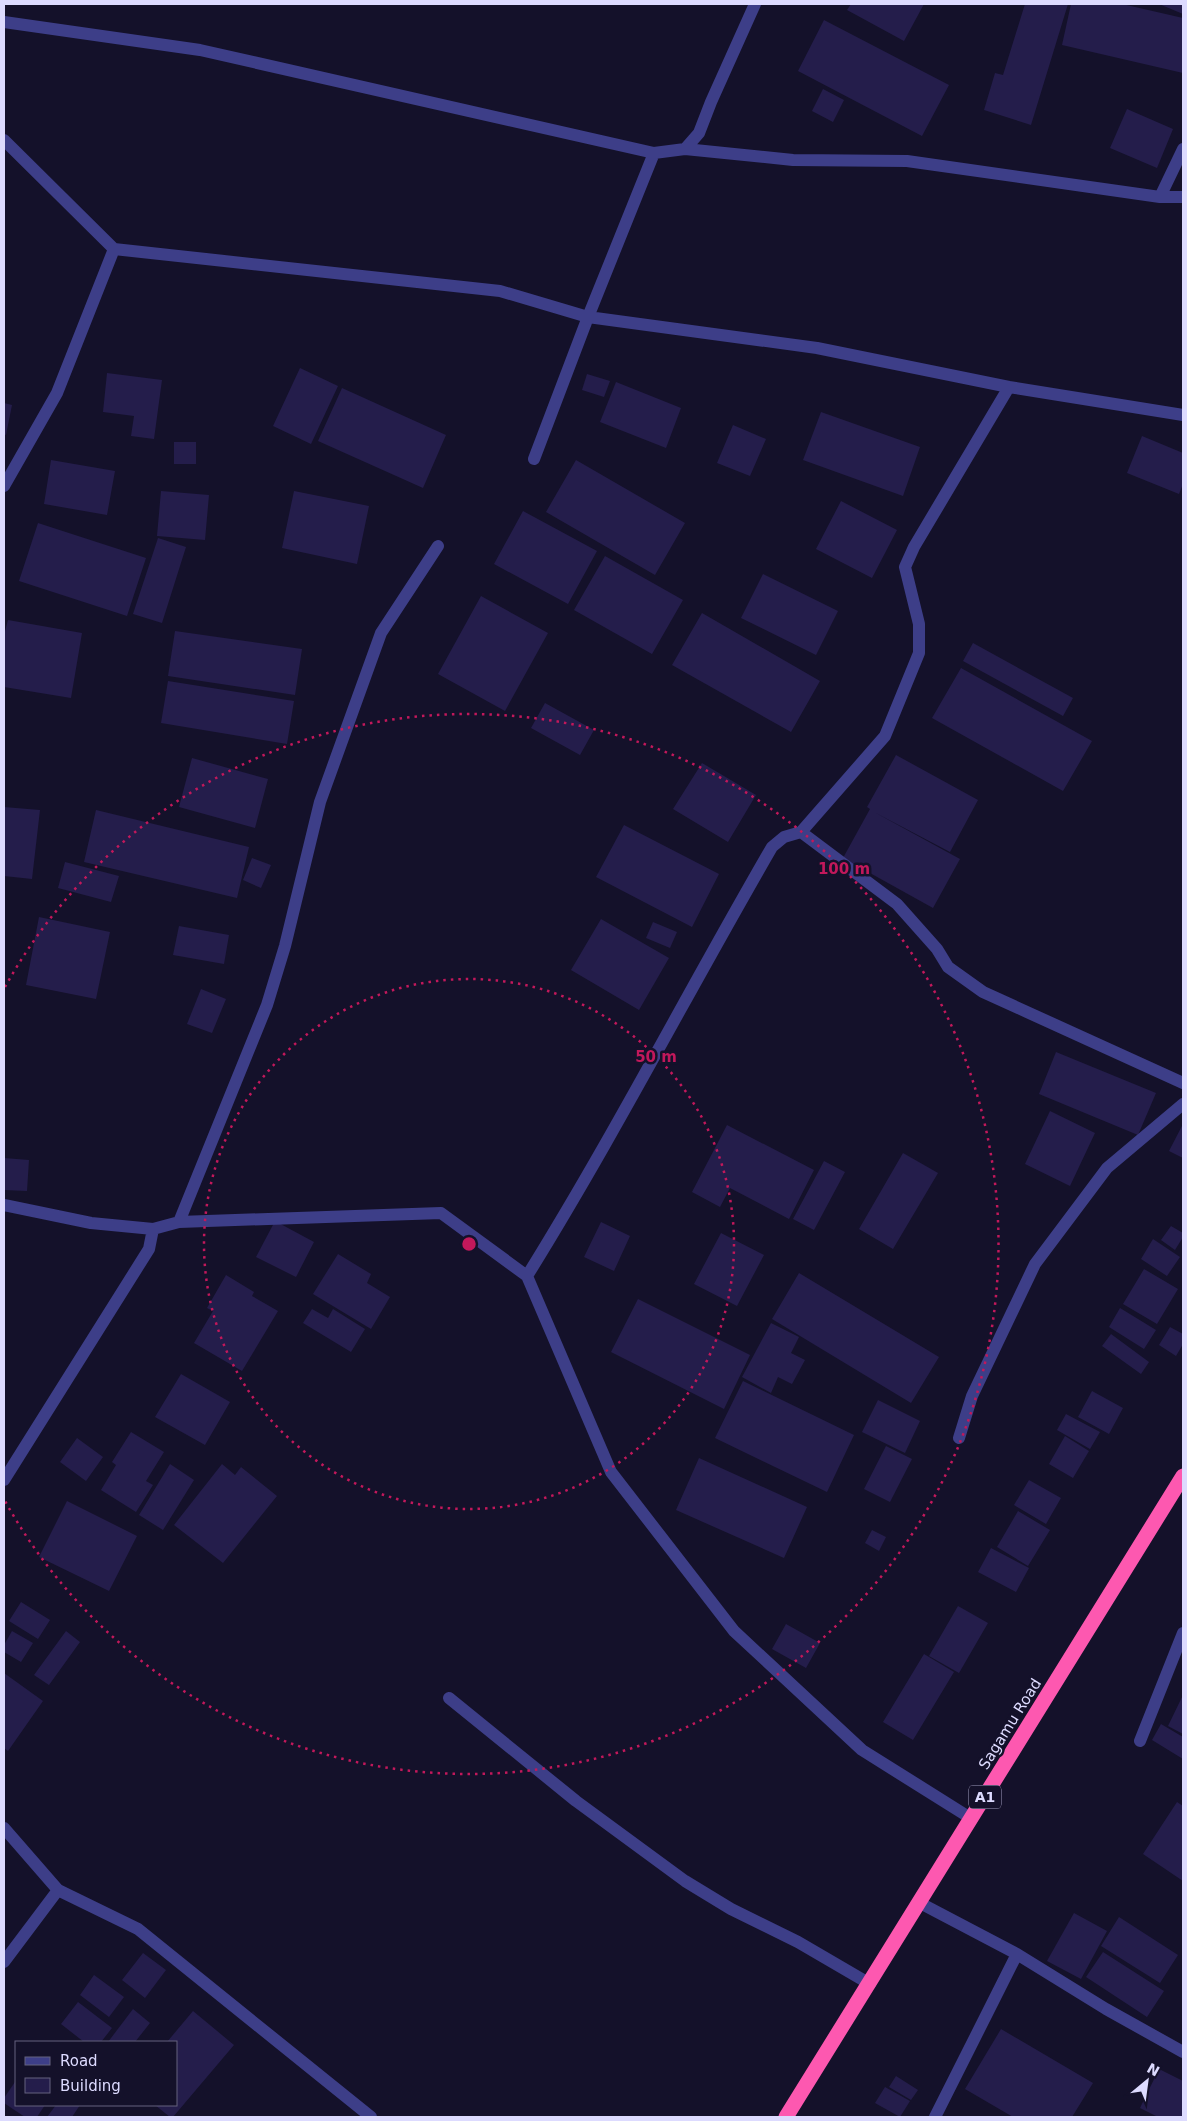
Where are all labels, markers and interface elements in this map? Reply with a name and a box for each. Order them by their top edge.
text: 100 m [818,860,870,878]
text: 50 m [635,1048,677,1066]
centre of rings [460,1235,478,1253]
street label: Sagamu Road [975,1675,1045,1773]
road number: A1 [969,1785,1001,1808]
legend [15,2041,178,2106]
text: Road [60,2052,98,2070]
north arrow [1122,2056,1172,2106]
text: N [1144,2060,1162,2079]
text: Building [60,2077,121,2095]

